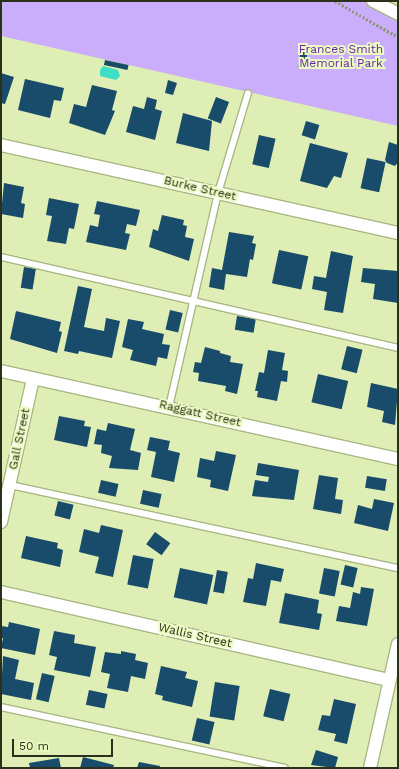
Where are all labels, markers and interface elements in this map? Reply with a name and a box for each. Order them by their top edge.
park label: Frances Smith Memorial Park [299,43,383,71]
street label: Burke Street [162,174,238,204]
street label: Raggatt Street [158,398,242,430]
street label: Gall Street [6,407,34,471]
street label: Wallis Street [157,621,233,651]
scale bar [14,731,115,757]
text: 50 m [19,739,49,753]

